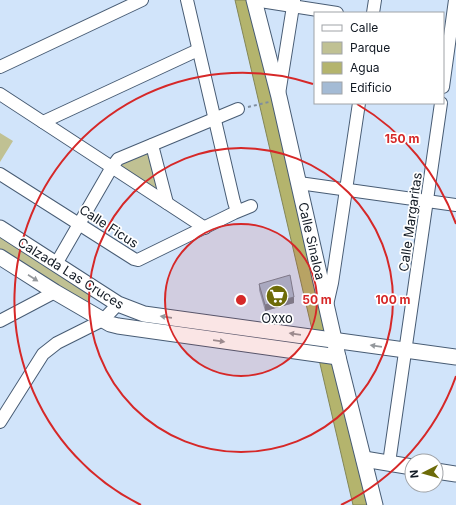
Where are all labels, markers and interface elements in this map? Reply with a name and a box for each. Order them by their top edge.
legend [314,12,444,104]
text: Calle [350,20,378,35]
text: Parque [350,40,390,55]
text: Agua [350,60,379,75]
text: Edificio [350,80,392,95]
text: 150 m [385,131,419,146]
street label: Calle Margaritas [395,171,425,273]
street label: Calle Ficus [76,201,142,251]
street label: Calle Sinaloa [295,201,329,281]
street label: Calzada Las Cruces [15,234,127,312]
one-way arrow [28,274,38,282]
supermarket icon: Oxxo [264,283,290,309]
text: 50 m [302,292,332,307]
text: 100 m [375,292,411,307]
centre of rings [234,293,248,307]
place label: Oxxo [261,310,293,326]
one-way arrow [160,314,172,320]
one-way arrow [289,331,301,338]
one-way arrow [213,338,225,344]
one-way arrow [370,343,382,349]
north arrow [404,453,444,493]
text: N [407,469,421,479]

